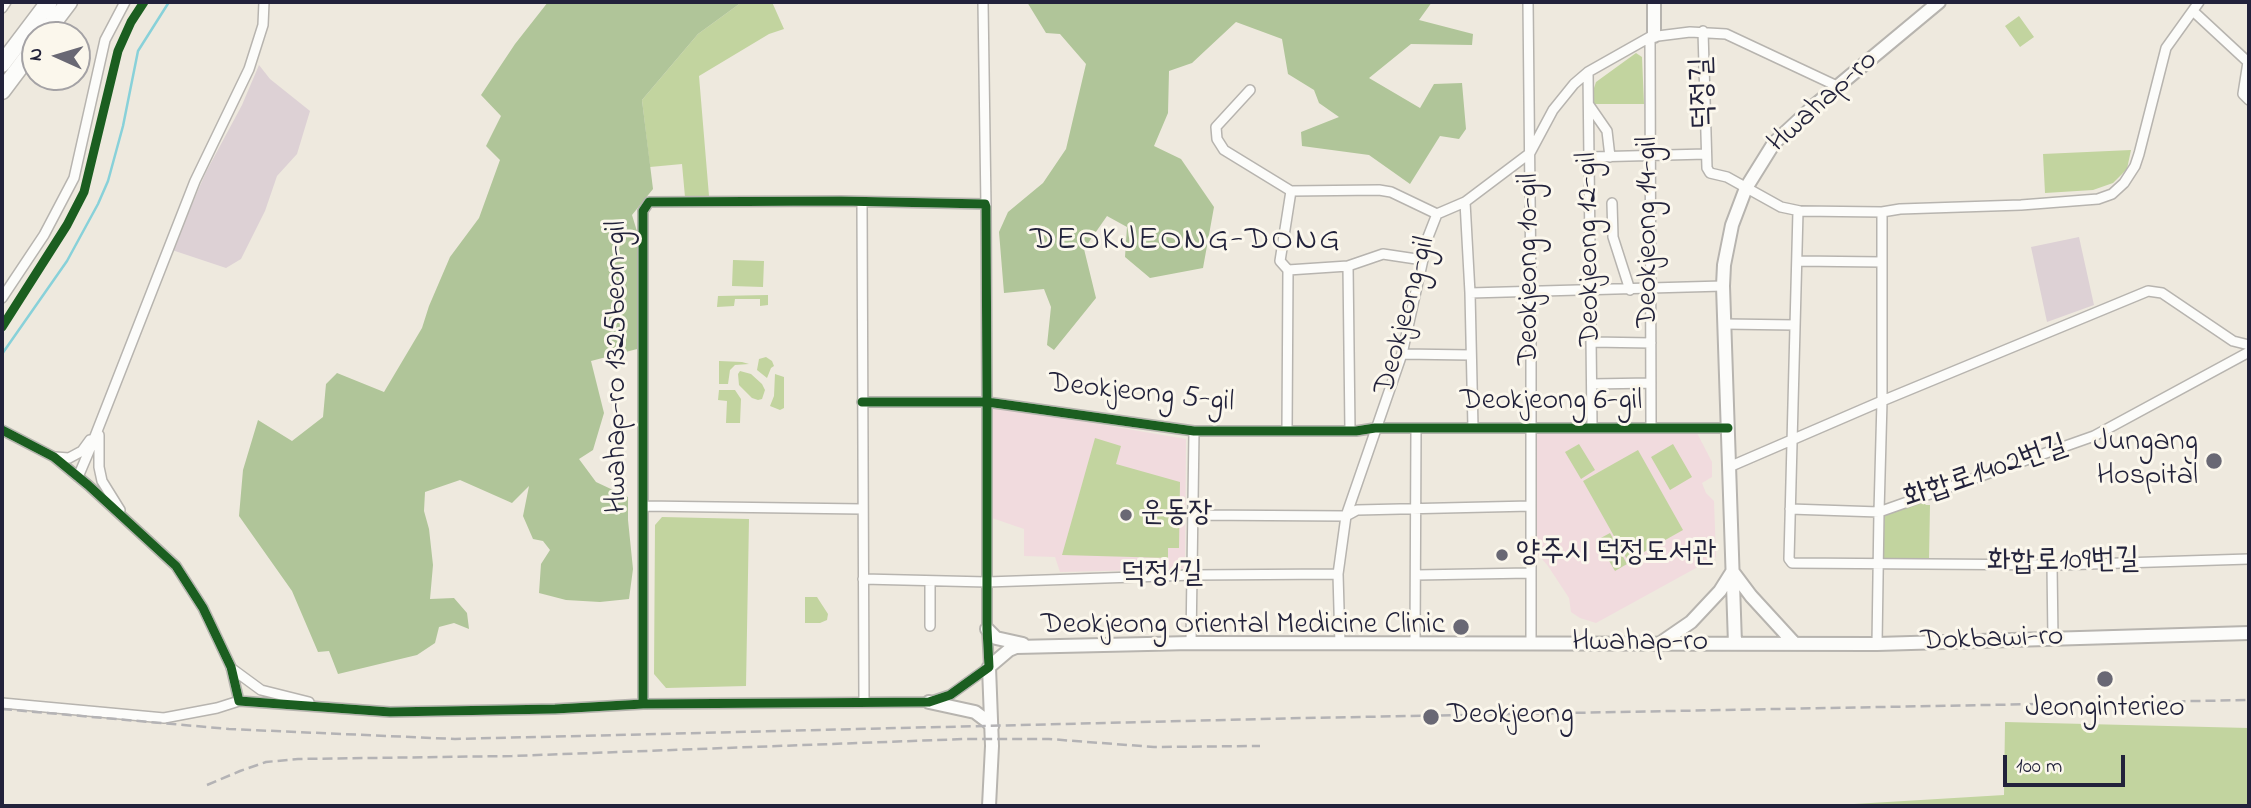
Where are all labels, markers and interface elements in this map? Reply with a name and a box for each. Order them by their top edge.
north arrow [21,21,91,91]
street label: Hwahap-ro [1761,44,1887,162]
text: N [23,47,50,62]
street label: 덕정길 [1686,56,1724,130]
street label: Deokjeong 14-gil [1632,136,1668,328]
street label: Deokjeong 12-gil [1571,152,1611,346]
street label: Deokjeong 10-gil [1513,173,1549,365]
street label: Hwahap-ro 1325beon-gil [601,221,637,513]
district label: DEOKJEONG-DONG [1032,223,1340,263]
street label: Deokjeong-gil [1369,233,1445,399]
street label: Deokjeong 5-gil [1046,367,1236,423]
street label: Deokjeong 6-gil [1460,385,1642,421]
place label: Jungang Hospital [2094,426,2198,496]
street label: 화합로1402번길 [1900,429,2072,519]
marker: Jungang Hospital [2204,451,2224,471]
place label: 운동장 [1140,497,1212,533]
marker: 운동장 [1118,507,1134,523]
place label: 양주시 덕정도서관 [1516,537,1717,573]
street label: 화합로109번길 [1987,544,2139,582]
marker: 양주시 덕정도서관 [1494,547,1510,563]
street label: 덕정1길 [1121,557,1203,595]
place label: Deokjeong Oriental Medicine Clinic [1041,609,1445,645]
marker: Deokjeong Oriental Medicine Clinic [1451,617,1471,637]
street label: Dokbawi-ro [1920,621,2064,661]
street label: Hwahap-ro [1572,626,1708,662]
marker: Jeonginterieo [2095,669,2115,689]
place label: Jeonginterieo [2025,692,2185,728]
place label: Deokjeong [1447,699,1574,735]
marker: Deokjeong [1421,707,1441,727]
scale bar [2006,742,2128,786]
text: 100 m [2016,752,2062,782]

